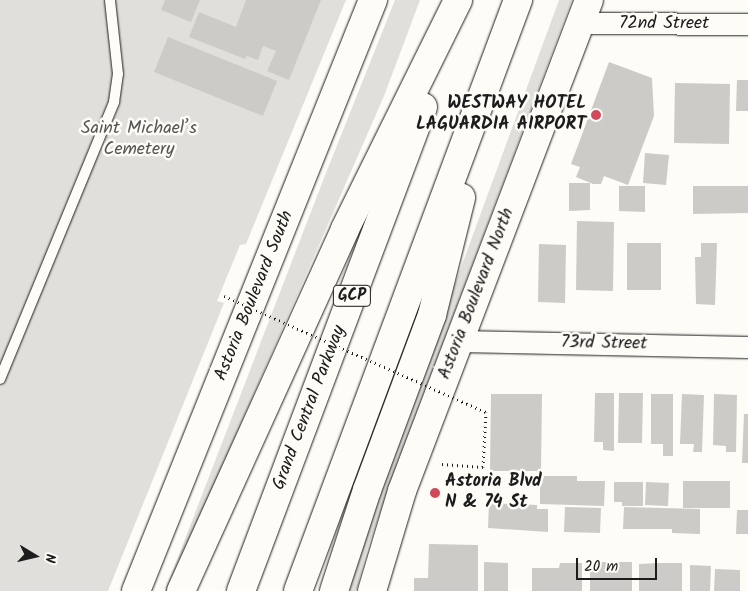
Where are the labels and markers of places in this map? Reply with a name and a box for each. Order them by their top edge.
place label: WESTWAY HOTEL LAGUARDIA AIRPORT [416,94,586,136]
marker: WESTWAY HOTEL LAGUARDIA AIRPORT [590,109,602,121]
place label: Astoria Blvd N & 74 St [445,472,542,514]
marker: Astoria Blvd N & 74 St [429,487,441,499]

